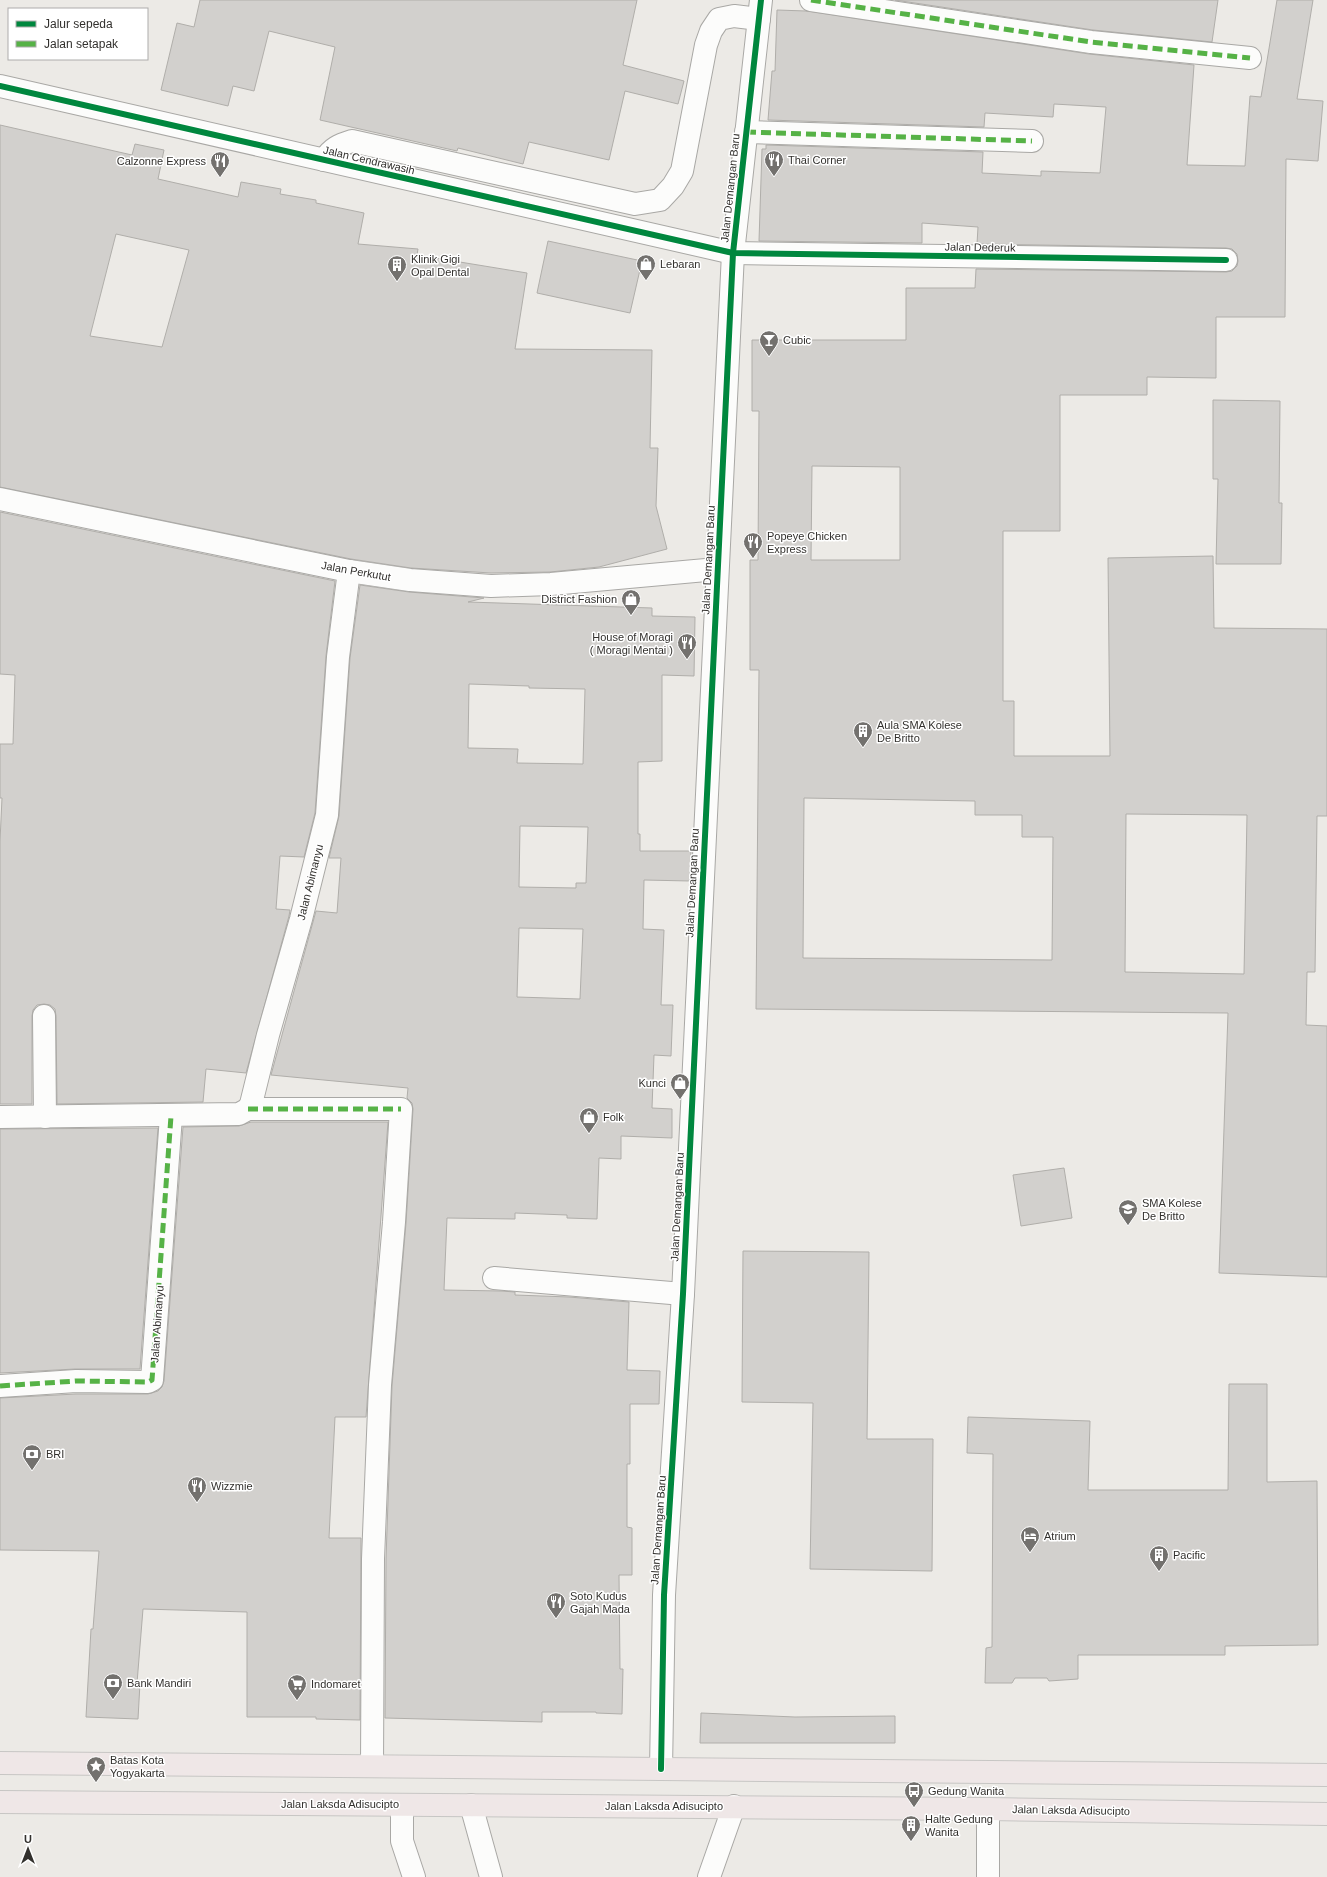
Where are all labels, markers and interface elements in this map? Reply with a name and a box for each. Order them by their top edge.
legend [8,8,148,60]
text: Jalur sepeda [44,17,113,31]
text: Jalan setapak [44,37,119,51]
street label: Jalan Demangan Baru [718,133,742,243]
street label: Jalan Cendrawasih [322,144,416,176]
restaurant icon: Thai Corner [763,149,785,177]
restaurant icon: Calzonne Express [209,150,231,178]
place label: Thai Corner [788,154,846,166]
place label: Calzonne Express [117,155,206,167]
street label: Jalan Dederuk [944,240,1016,254]
place label: Klinik Gigi Opal Dental [411,253,469,278]
shop icon: Lebaran [635,253,657,281]
building icon: Klinik Gigi Opal Dental [386,254,408,282]
place label: Lebaran [660,258,700,270]
bar icon: Cubic [758,329,780,357]
place label: Cubic [783,334,812,346]
street label: Jalan Demangan Baru [699,505,717,615]
place label: Popeye Chicken Express [767,530,847,555]
restaurant icon: Popeye Chicken Express [742,531,764,559]
street label: Jalan Perkutut [320,559,392,583]
shop icon: District Fashion [620,588,642,616]
place label: District Fashion [541,593,617,605]
place label: House of Moragi ( Moragi Mentai ) [590,631,673,656]
restaurant icon: House of Moragi ( Moragi Mentai ) [676,632,698,660]
place label: Aula SMA Kolese De Britto [877,719,962,744]
building icon: Aula SMA Kolese De Britto [852,720,874,748]
street label: Jalan Demangan Baru [683,828,701,938]
street label: Jalan Abimanyu [295,843,325,921]
shop icon: Kunci [669,1072,691,1100]
place label: Kunci [638,1077,666,1089]
shop icon: Folk [578,1106,600,1134]
place label: Folk [603,1111,624,1123]
street label: Jalan Demangan Baru [668,1152,686,1262]
place label: SMA Kolese De Britto [1142,1197,1202,1222]
school or university icon: SMA Kolese De Britto [1117,1198,1139,1226]
street label: Jalan Abimanyu [148,1285,166,1363]
bank icon: BRI [21,1443,43,1471]
place label: BRI [46,1448,64,1460]
restaurant icon: Wizzmie [186,1475,208,1503]
street label: Jalan Demangan Baru [648,1475,668,1585]
place label: Wizzmie [211,1480,253,1492]
hotel icon: Atrium [1019,1525,1041,1553]
place label: Atrium [1044,1530,1076,1542]
building icon: Pacific [1148,1544,1170,1572]
place label: Pacific [1173,1549,1206,1561]
place label: Soto Kudus Gajah Mada [570,1590,631,1615]
restaurant icon: Soto Kudus Gajah Mada [545,1591,567,1619]
bank icon: Bank Mandiri [102,1672,124,1700]
supermarket icon: Indomaret [286,1673,308,1701]
place label: Bank Mandiri [127,1677,191,1689]
place label: Indomaret [311,1678,361,1690]
place label: Batas Kota Yogyakarta [110,1754,166,1779]
place icon: Batas Kota Yogyakarta [85,1755,107,1783]
bus stop icon: Gedung Wanita [903,1780,925,1808]
place label: Gedung Wanita [928,1785,1005,1797]
street label: Jalan Laksda Adisucipto [281,1798,399,1810]
street label: Jalan Laksda Adisucipto [605,1800,723,1812]
street label: Jalan Laksda Adisucipto [1012,1803,1130,1817]
place label: Halte Gedung Wanita [925,1813,993,1838]
building icon: Halte Gedung Wanita [900,1814,922,1842]
north arrow [8,1829,48,1869]
text: U [24,1833,32,1845]

